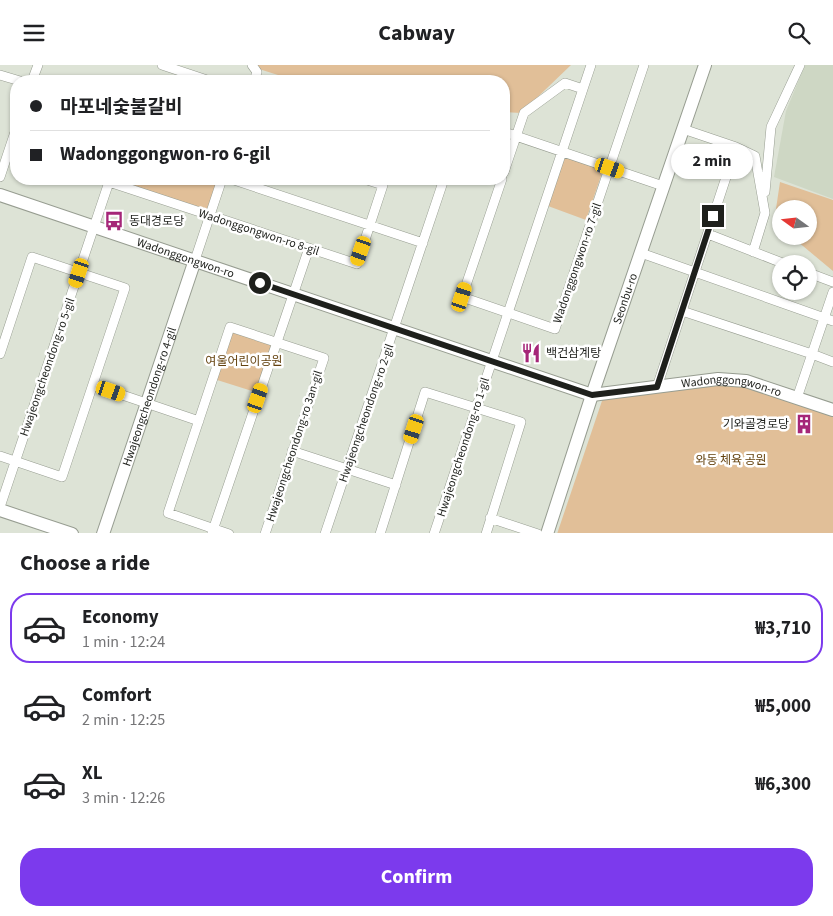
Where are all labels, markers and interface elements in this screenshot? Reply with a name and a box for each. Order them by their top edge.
text: Cabway [378,17,455,49]
icon: menu [20,19,48,47]
icon: search [785,19,813,47]
text: 마포네숯불갈비 [60,94,182,121]
text: Wadonggongwon-ro 6-gil [60,141,270,168]
callout: 2 min [672,143,754,179]
text: 2 min [693,150,731,172]
car [593,156,626,180]
north arrow [772,200,818,245]
map controls [772,200,817,300]
street label: Wadonggongwon-ro 7-gil [549,201,606,326]
street label: Wadonggongwon-ro 8-gil [196,205,321,260]
route end [702,205,724,227]
bus stop icon: 동대경로당 [103,210,125,232]
place label: 동대경로당 [129,213,184,230]
street label: Wadonggongwon-ro [134,234,237,283]
car [349,234,372,268]
button: locate [772,255,817,300]
car [67,256,90,290]
street label: Seonbu-ro [609,271,642,327]
route start [249,272,271,294]
car [450,280,473,314]
street label: Hwajeongcheondong-ro 5-gil [16,296,79,439]
street label: Hwajeongcheondong-ro 4-gil [118,325,181,468]
street label: Hwajeongcheondong-ro 2-gil [335,342,398,485]
restaurant icon: 백건삼계탕 [520,342,542,364]
place label: 백건삼계탕 [546,345,601,362]
park label: 여울어린이공원 [205,353,283,370]
street label: Hwajeongcheondong-ro 3an-gil [262,368,327,524]
street label: Wadonggongwon-ro [680,371,784,401]
street label: Hwajeongcheondong-ro 1-gil [433,375,494,519]
car [94,379,127,403]
car [246,381,269,415]
car [402,412,425,446]
building icon: 기와골경로당 [793,413,815,435]
place label: 기와골경로당 [723,416,789,433]
park label: 와동 체육 공원 [695,452,767,469]
text: Choose a ride [20,547,150,579]
text: Economy [82,604,159,631]
icon: car [22,606,67,651]
text: ₩3,710 [755,615,811,642]
text: 1 min · 12:24 [82,631,165,653]
text: Comfort [82,682,152,709]
icon: car [22,684,67,729]
text: ₩5,000 [755,693,811,720]
text: 2 min · 12:25 [82,709,165,731]
text: XL [82,760,103,787]
icon: car [22,762,67,807]
text: ₩6,300 [755,771,811,798]
text: 3 min · 12:26 [82,787,165,809]
button: Confirm [20,848,813,906]

